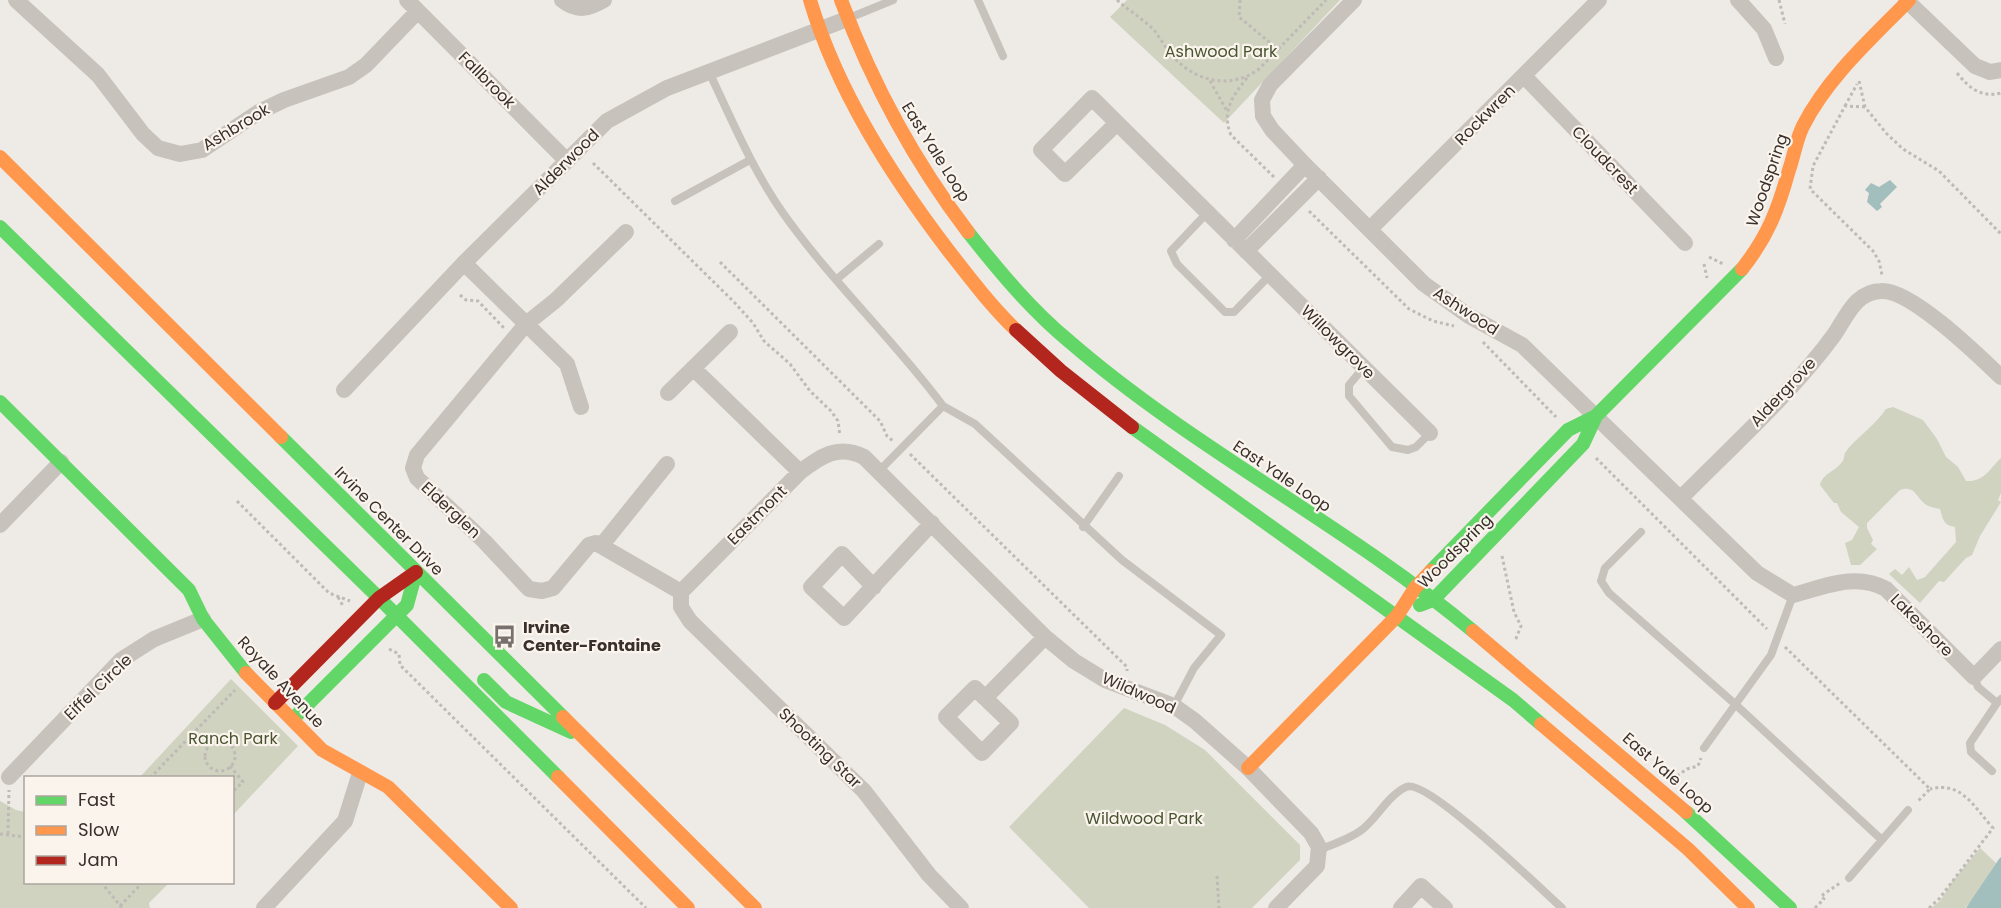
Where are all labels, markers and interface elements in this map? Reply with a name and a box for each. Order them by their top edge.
park label: Ashwood Park [1165,40,1278,63]
street label: Fallbrook [453,46,521,114]
street label: Rockwren [1450,80,1520,150]
street label: Ashbrook [198,97,275,156]
street label: East Yale Loop [896,98,976,207]
street label: Cloudcrest [1566,121,1644,200]
street label: Alderwood [528,124,604,200]
street label: Woodspring [1740,130,1794,230]
street label: Ashwood [1429,281,1503,341]
street label: Willowgrove [1296,300,1380,384]
street label: Aldergrove [1745,352,1821,432]
street label: East Yale Loop [1228,435,1336,518]
street label: Irvine Center Drive [329,461,449,581]
street label: Elderglen [416,476,486,544]
street label: Eastmont [722,480,792,550]
street label: Woodspring [1413,509,1497,593]
street label: Lakeshore [1885,588,1959,662]
place label: Irvine Center-Fontaine [523,616,661,657]
bus stop icon: Irvine Center-Fontaine [492,623,518,649]
street label: Royale Avenue [232,631,330,733]
street label: Eiffel Circle [59,649,137,725]
street label: Wildwood [1098,666,1180,720]
street label: Shooting Star [773,702,867,794]
park label: Ranch Park [188,727,278,750]
street label: East Yale Loop [1617,727,1719,819]
legend [24,776,234,884]
text: Fast [78,787,115,812]
park label: Wildwood Park [1085,807,1203,830]
text: Slow [78,817,120,842]
text: Jam [78,847,118,872]

